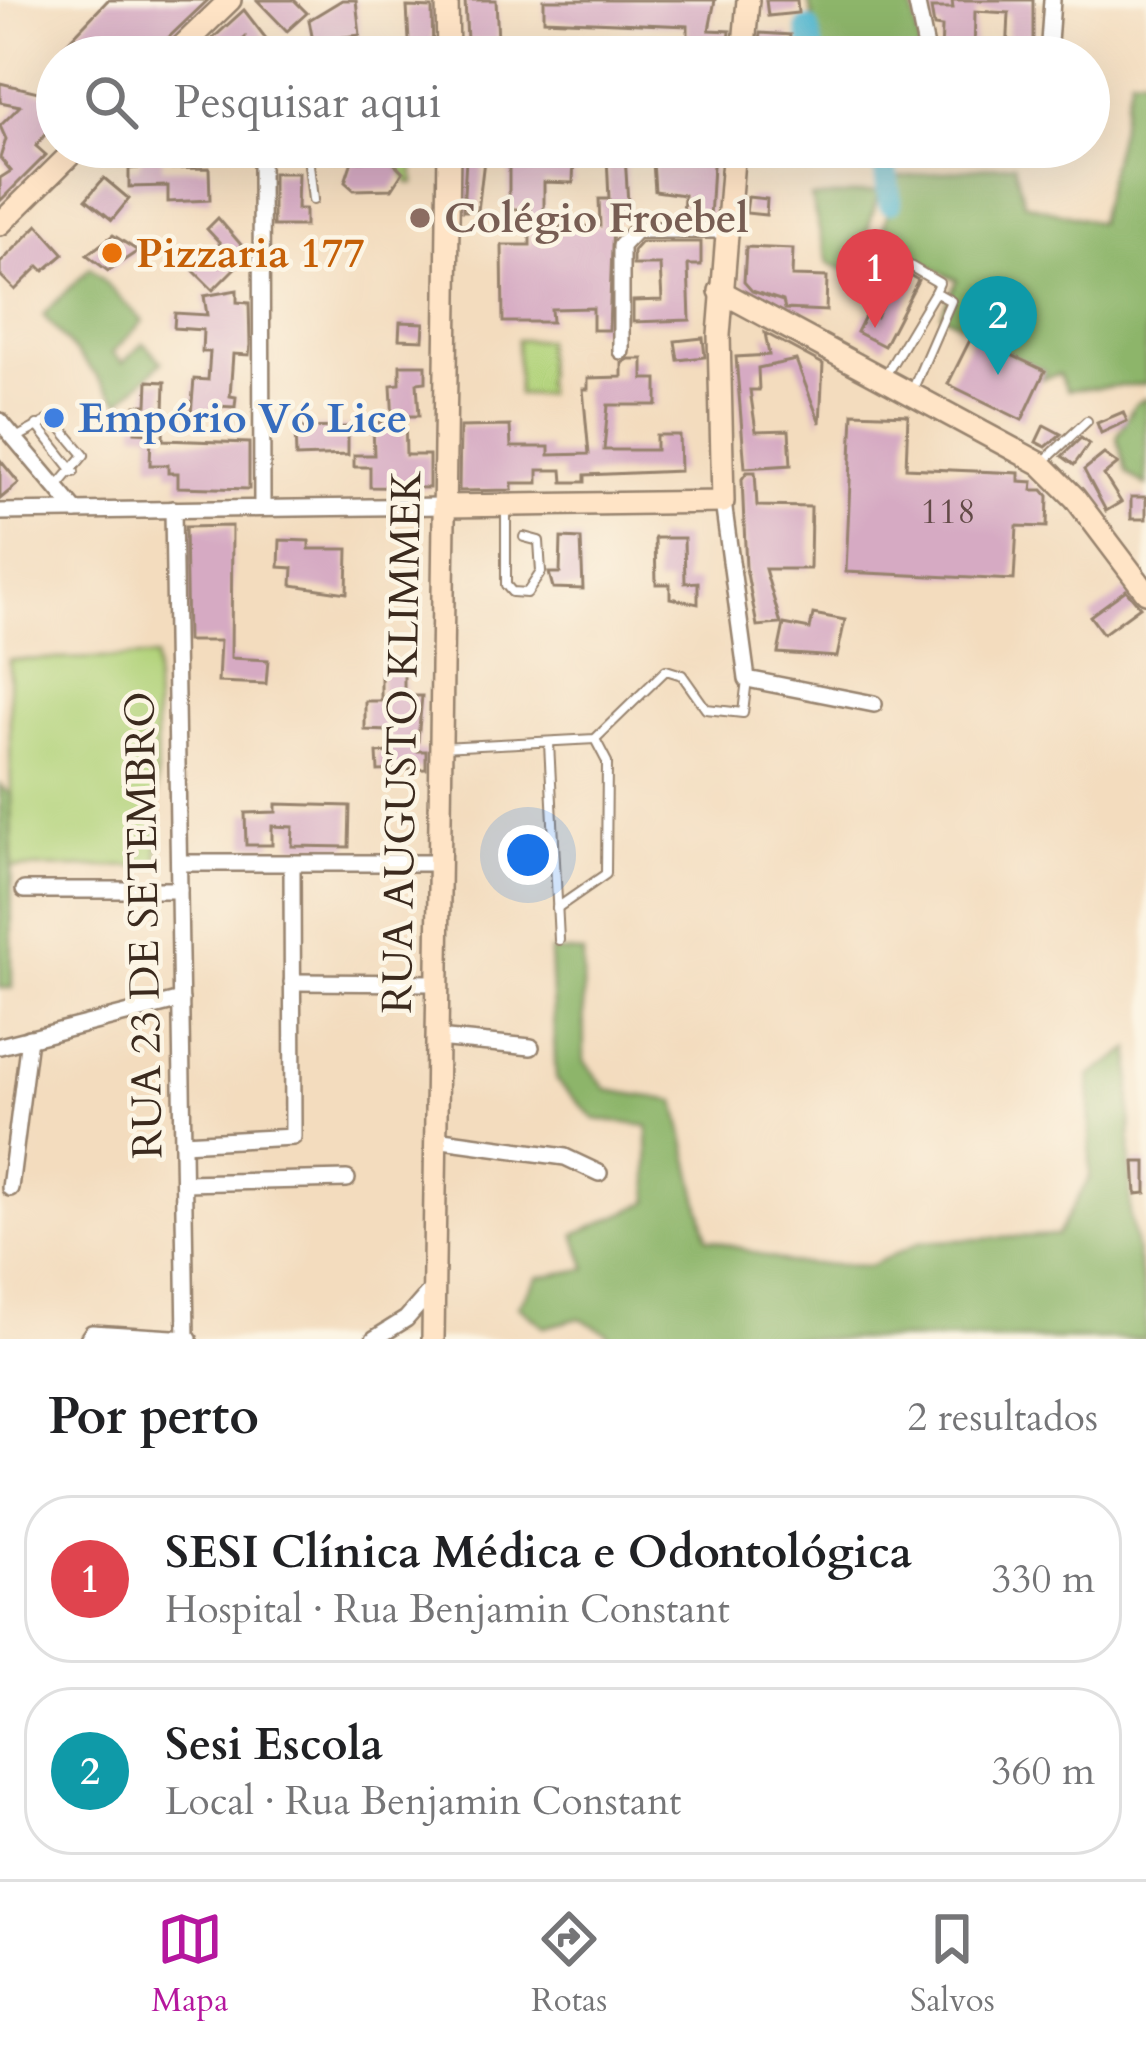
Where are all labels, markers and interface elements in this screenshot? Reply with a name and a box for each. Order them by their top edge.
search box [36,36,1110,168]
icon: search [78,69,144,135]
text: Pesquisar aqui [174,72,441,133]
place label: Colégio Froebel [444,190,749,247]
marker: Colégio Froebel [407,205,433,231]
place label: Pizzaria 177 [136,225,365,282]
pin: 1 [836,229,914,328]
marker: Pizzaria 177 [99,240,125,266]
pin: 2 [959,276,1037,375]
place label: Empório Vó Lice [78,390,408,447]
marker: Empório Vó Lice [41,405,67,431]
street label: RUA AUGUSTO KLIMMEK [369,469,435,1014]
house number: 118 [920,487,976,536]
street label: RUA 23 DE SETEMBRO [111,691,177,1159]
your location [498,825,558,885]
text: Por perto [48,1382,259,1452]
text: 2 resultados [907,1391,1098,1444]
text: SESI Clínica Médica e Odontológica [165,1522,912,1583]
text: 1 [80,1553,100,1606]
text: 330 m [992,1553,1095,1606]
text: Hospital · Rua Benjamin Constant [165,1583,730,1636]
text: Sesi Escola [165,1714,383,1775]
text: 2 [80,1745,100,1798]
text: 360 m [992,1745,1095,1798]
text: Local · Rua Benjamin Constant [165,1775,681,1828]
tab: Mapa [151,1906,228,2023]
tab: Rotas [531,1906,607,2023]
tab: Salvos [910,1906,995,2023]

